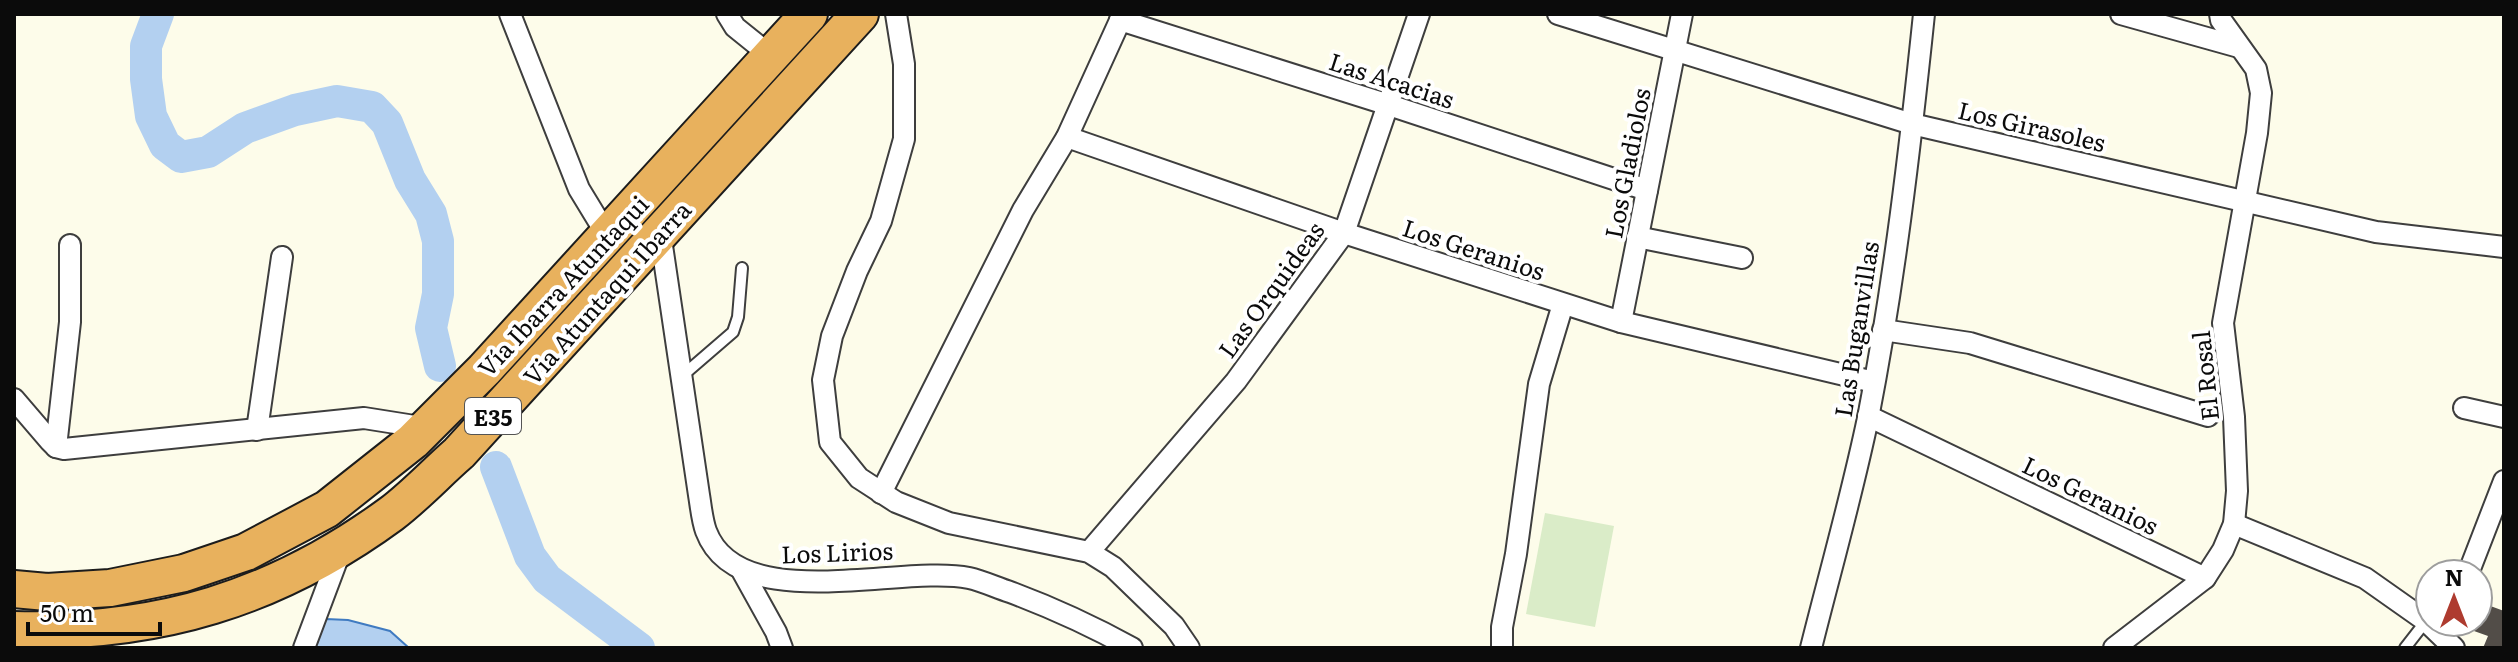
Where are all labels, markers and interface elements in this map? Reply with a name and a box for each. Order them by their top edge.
street label: Las Acacias [1325,42,1459,116]
street label: Los Gladiolos [1594,85,1658,241]
street label: Los Girasoles [1955,91,2109,159]
street label: Vía Ibarra Atuntaqui [469,187,655,383]
street label: Via Atuntaqui Ibarra [514,192,698,392]
street label: Los Geranios [1399,209,1550,287]
street label: Las Orquideas [1209,214,1332,364]
street label: Las Buganvillas [1824,239,1886,419]
street label: El Rosal [2182,329,2226,423]
road number: E35 [465,398,521,434]
street label: Los Geranios [2017,446,2165,542]
street label: Los Lirios [781,532,894,570]
north arrow [2414,558,2494,638]
text: N [2445,560,2463,593]
scale bar [28,586,160,636]
text: 50 m [40,594,94,629]

